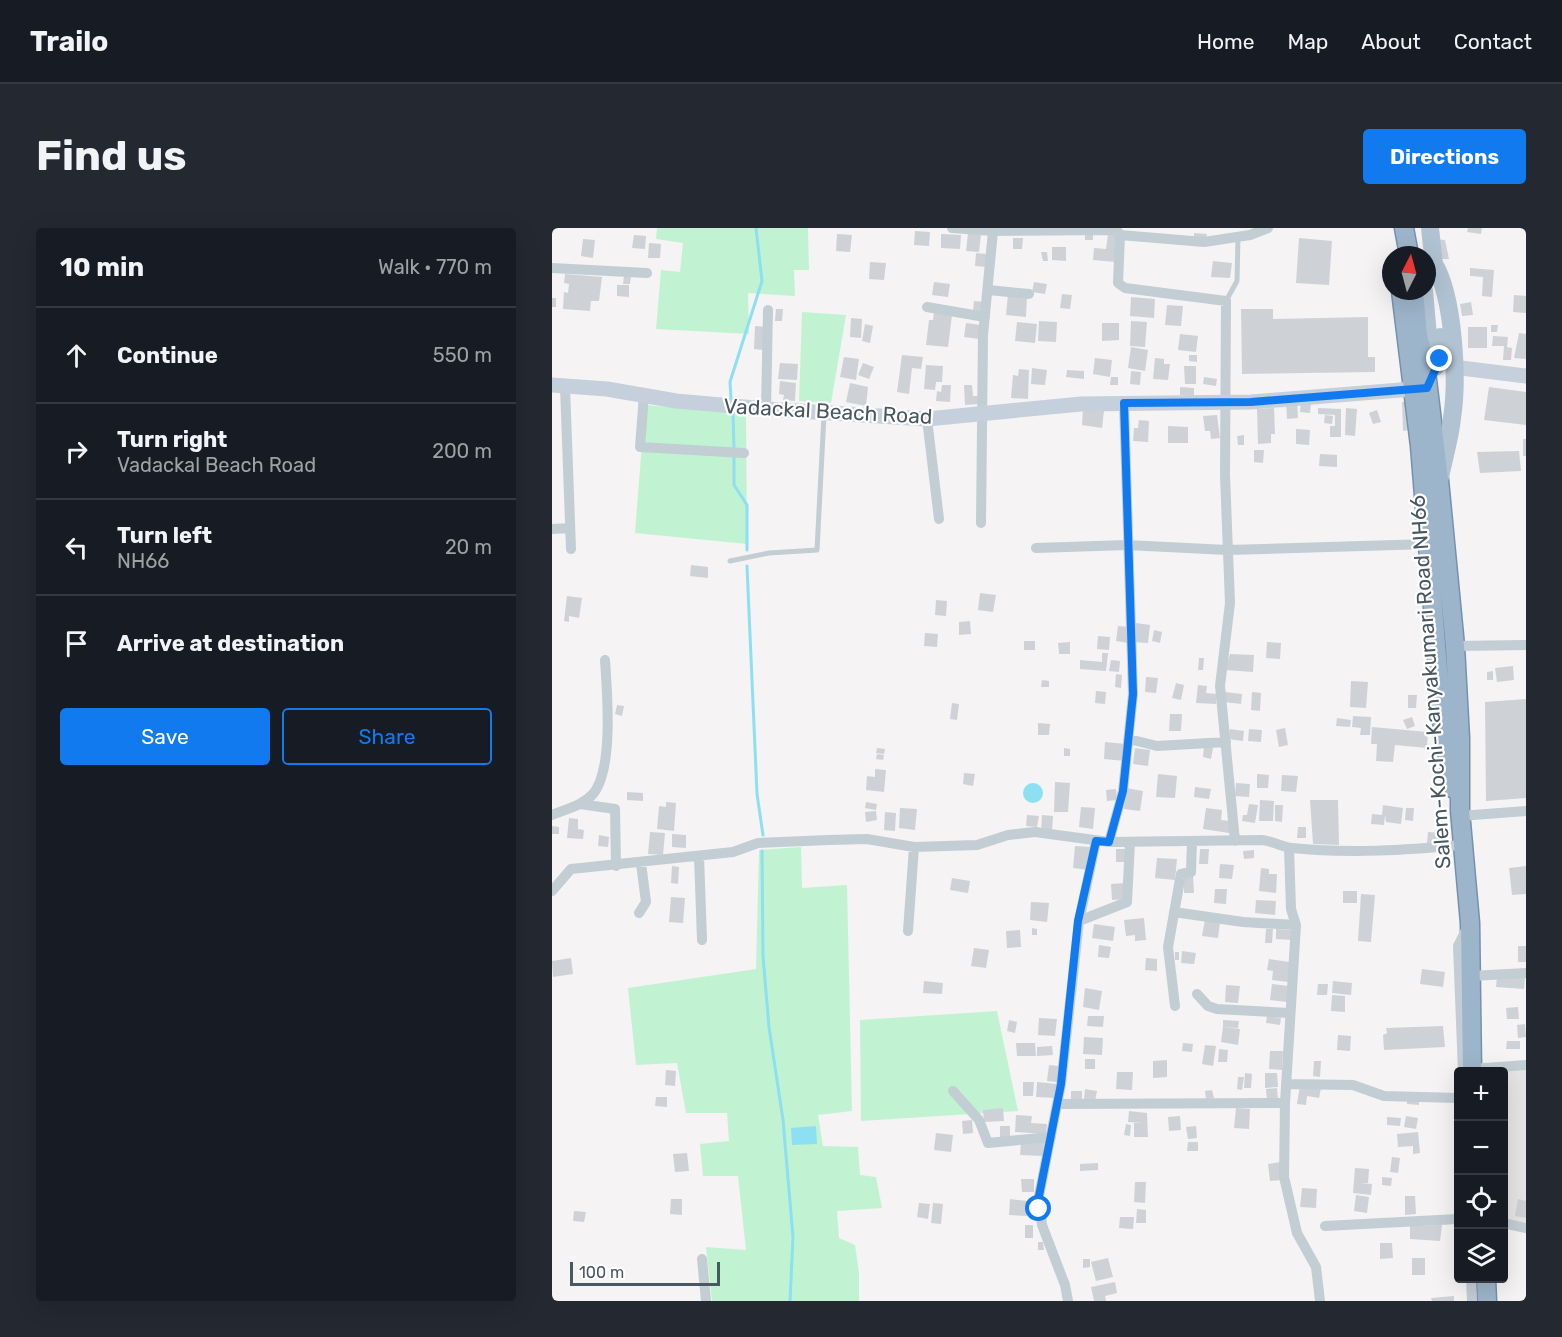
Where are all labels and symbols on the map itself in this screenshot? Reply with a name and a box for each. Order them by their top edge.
north arrow [1382,246,1436,300]
route end [1426,345,1452,371]
street label: Vadackal Beach Road [723,393,933,429]
street label: Salem-Kochi-Kanyakumari Road NH66 [1404,494,1456,870]
route start [1025,1195,1051,1221]
scale bar [570,1259,720,1286]

